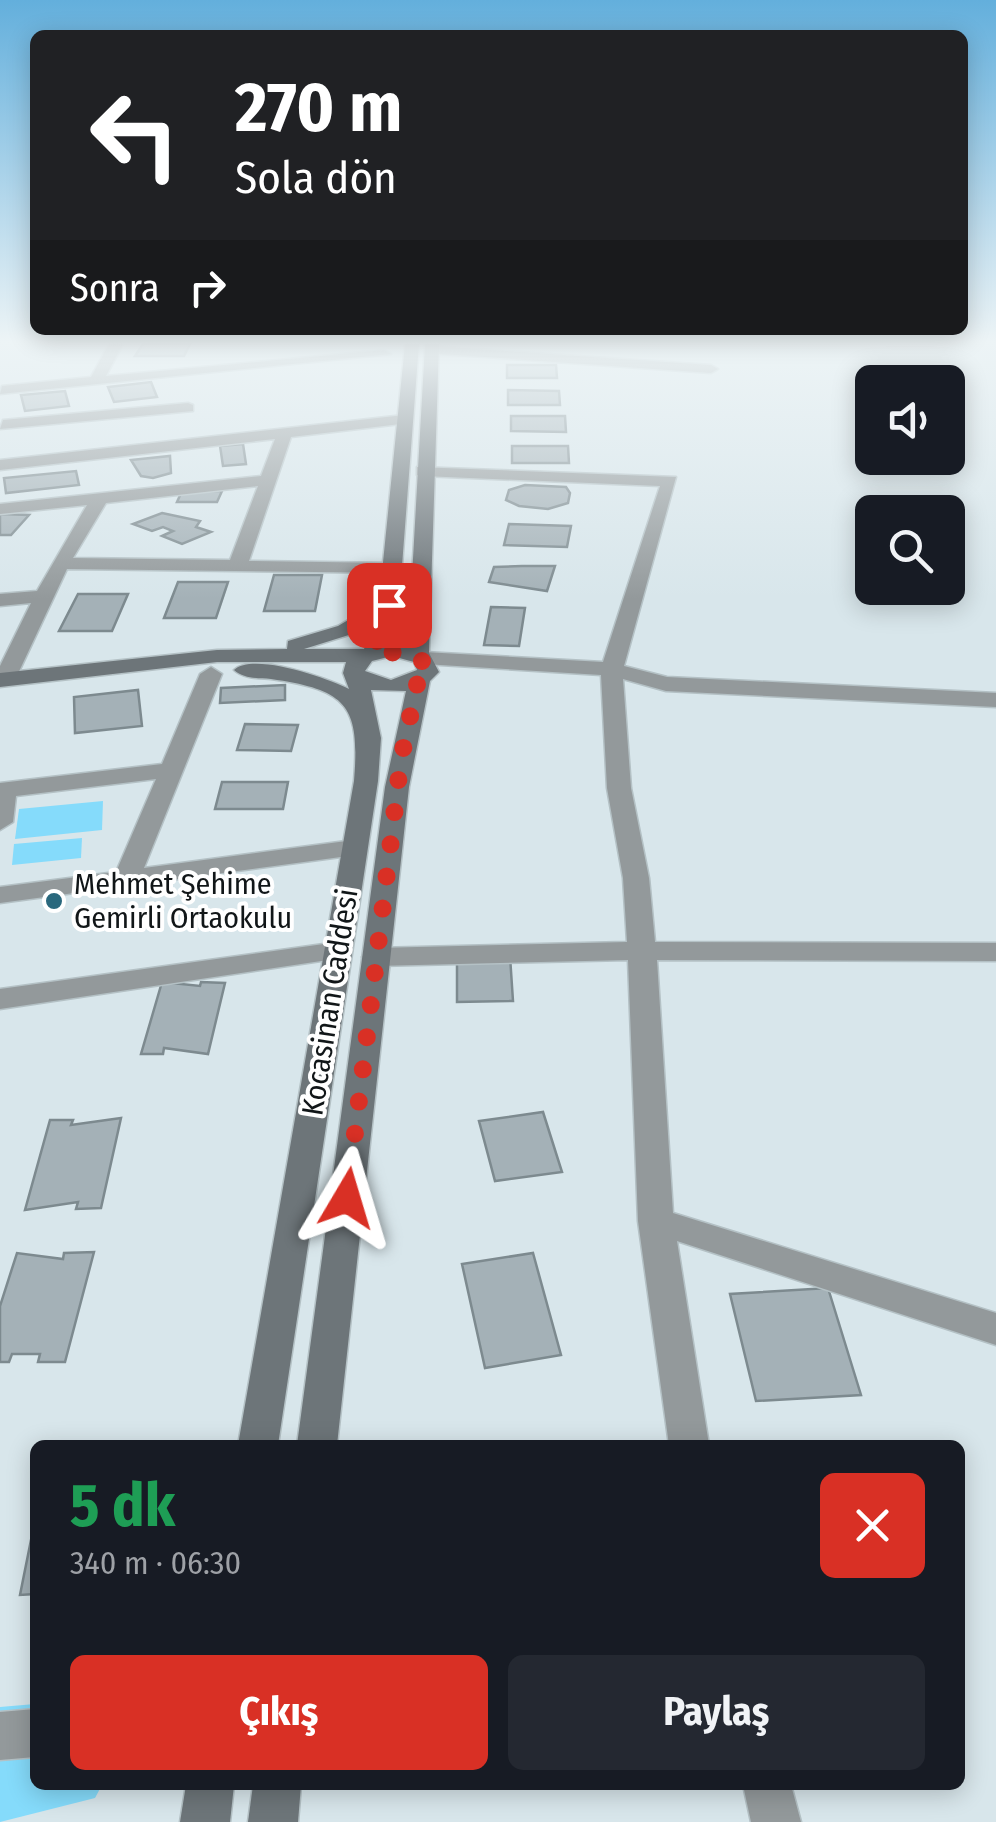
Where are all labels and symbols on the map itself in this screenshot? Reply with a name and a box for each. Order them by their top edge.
pin [347,563,432,648]
place label: Mehmet Şehime Gemirli Ortaokulu [74,866,292,936]
street label: Kocasinan Caddesi [294,886,366,1118]
marker: Mehmet Şehime Gemirli Ortaokulu [43,890,65,912]
position arrow [295,1146,399,1250]

